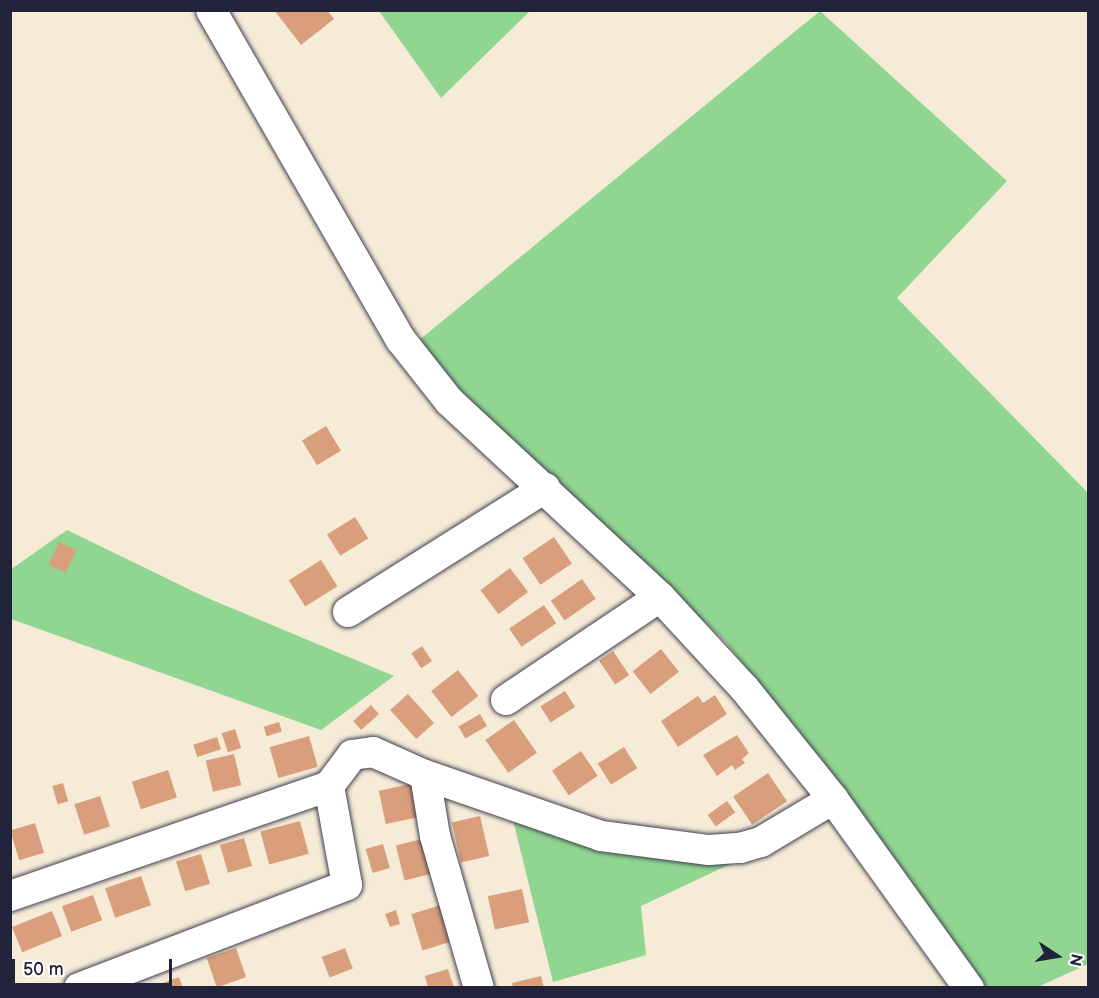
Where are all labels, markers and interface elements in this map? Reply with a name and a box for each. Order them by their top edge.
north arrow [1027,926,1087,986]
scale bar [15,947,176,985]
text: N [1065,952,1086,968]
text: 50 m [23,959,64,980]

